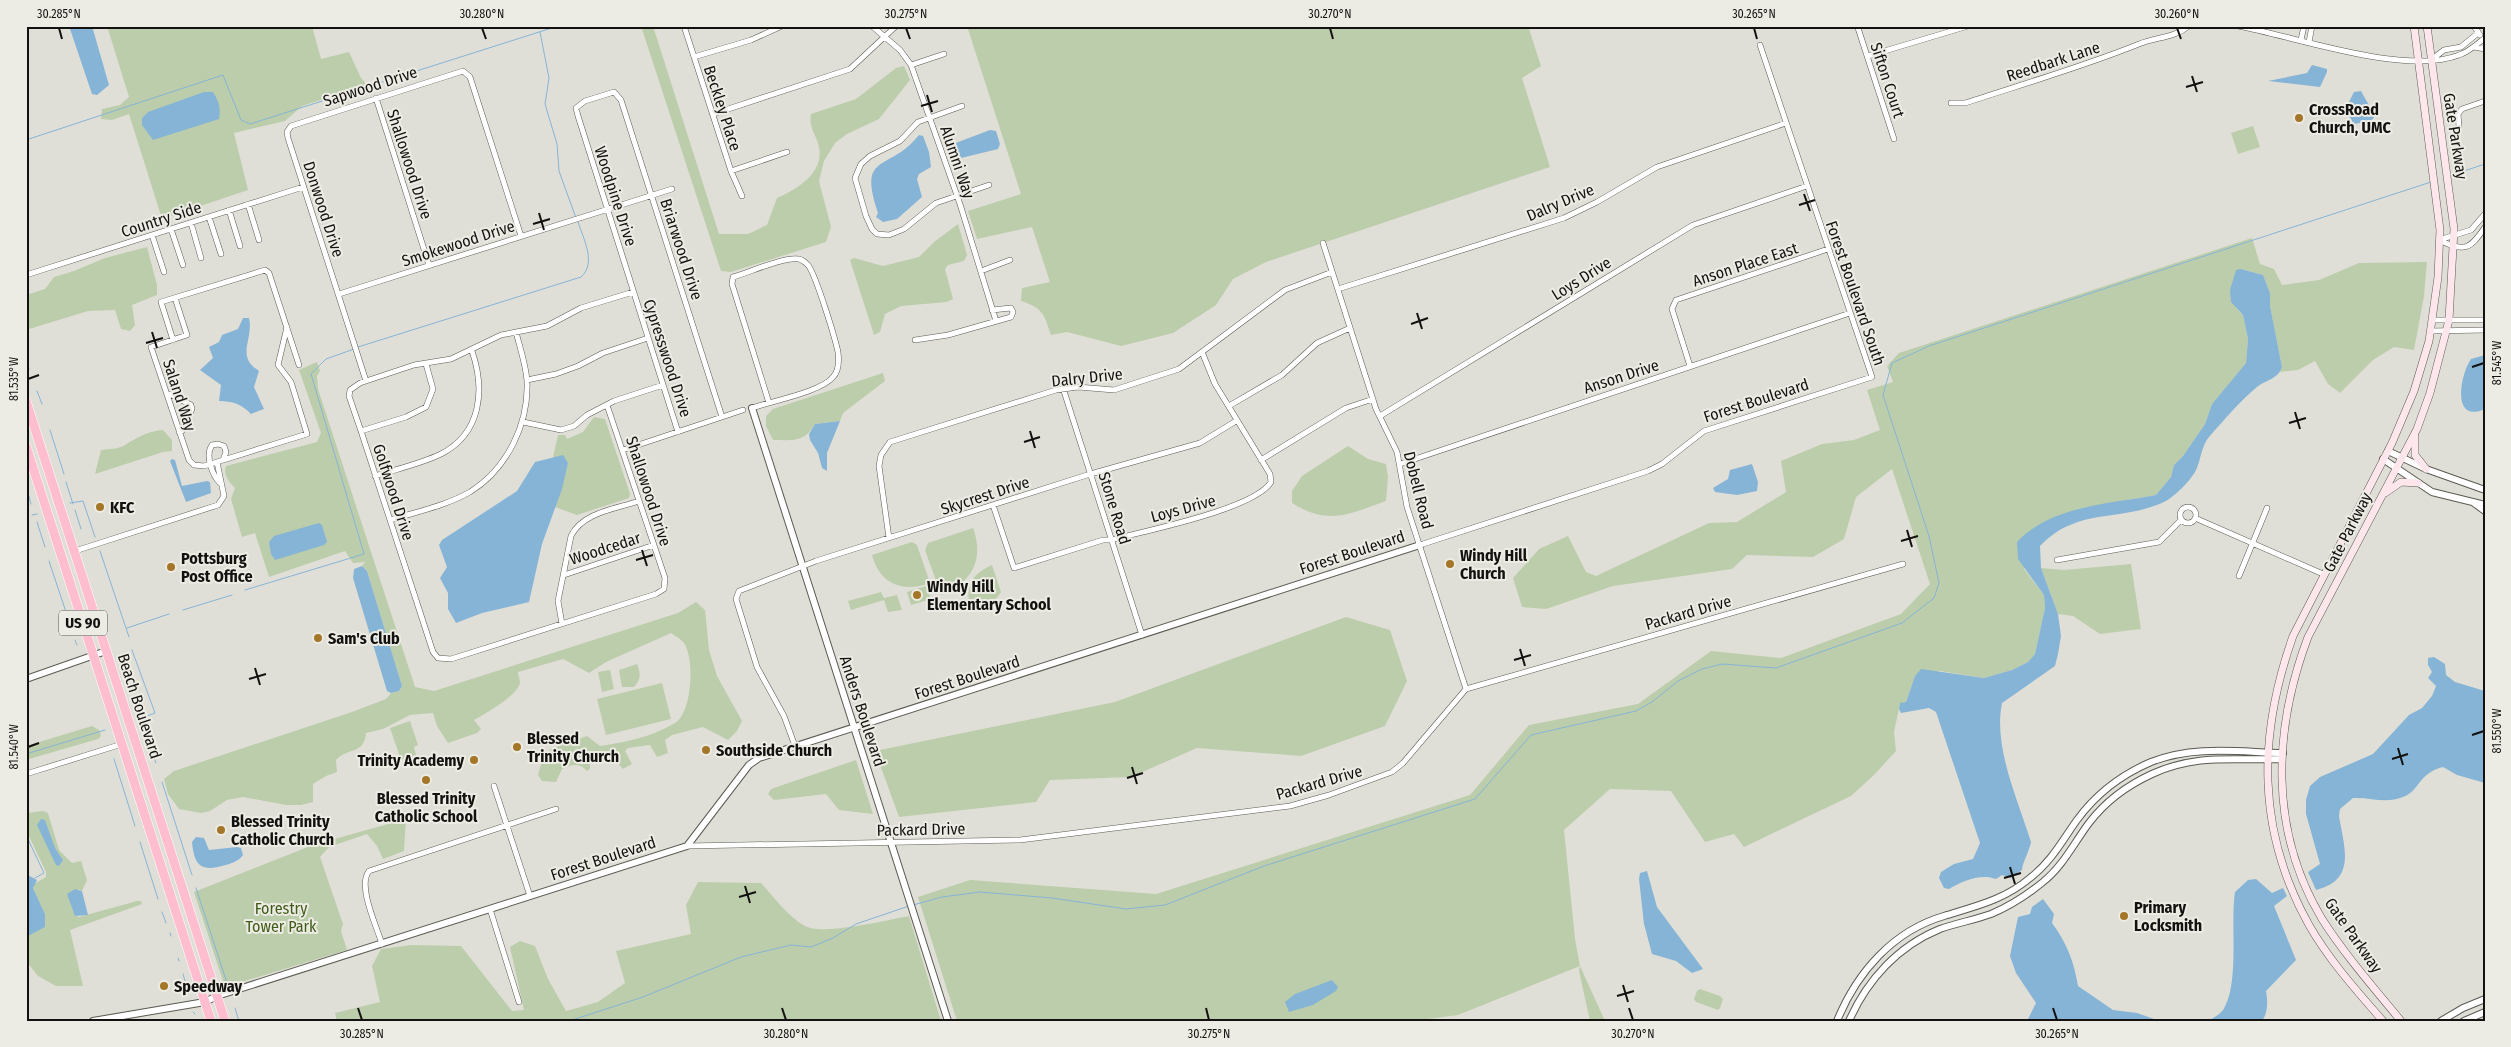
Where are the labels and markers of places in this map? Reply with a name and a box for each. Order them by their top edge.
place label: CrossRoad Church, UMC [2309,100,2391,137]
marker: CrossRoad Church, UMC [2293,112,2305,124]
place label: KFC [110,498,135,517]
marker: KFC [94,501,106,513]
place label: Windy Hill Church [1460,546,1528,583]
place label: Pottsburg Post Office [181,549,253,586]
marker: Windy Hill Church [1444,558,1456,570]
marker: Pottsburg Post Office [165,561,177,573]
place label: Windy Hill Elementary School [927,577,1052,614]
marker: Windy Hill Elementary School [911,589,923,601]
place label: Sam's Club [328,629,400,648]
marker: Sam's Club [312,632,324,644]
place label: Blessed Trinity Church [527,729,619,766]
marker: Blessed Trinity Church [511,741,523,753]
place label: Southside Church [716,741,832,760]
marker: Southside Church [700,744,712,756]
place label: Trinity Academy [358,751,464,770]
marker: Trinity Academy [468,754,480,766]
marker: Blessed Trinity Catholic School [420,774,432,786]
place label: Blessed Trinity Catholic School [375,789,478,826]
place label: Blessed Trinity Catholic Church [231,812,334,849]
marker: Blessed Trinity Catholic Church [215,824,227,836]
place label: Primary Locksmith [2134,898,2202,935]
marker: Primary Locksmith [2118,910,2130,922]
place label: Speedway [174,977,242,996]
marker: Speedway [158,980,170,992]

